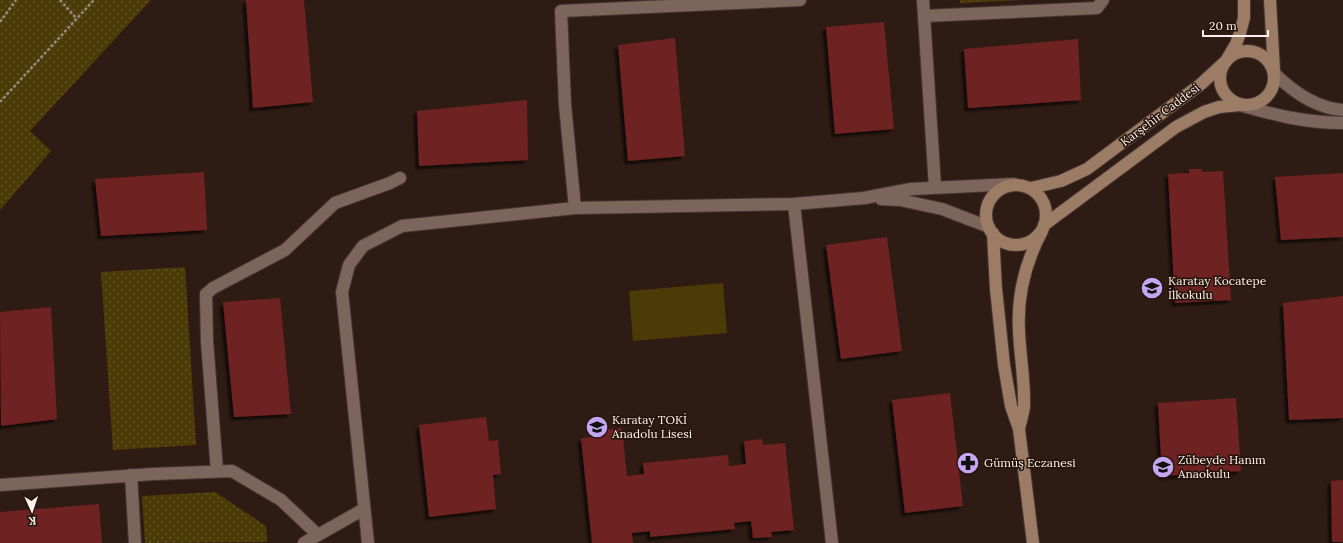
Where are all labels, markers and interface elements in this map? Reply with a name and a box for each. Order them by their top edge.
scale bar [1203,12,1268,38]
text: 20 m [1209,18,1237,33]
street label: Karşehir Caddesi [1117,80,1202,149]
place label: Karatay Kocatepe İlkokulu [1168,273,1267,302]
school or university icon: Karatay Kocatepe İlkokulu [1139,275,1165,301]
place label: Karatay TOKİ Anadolu Lisesi [611,412,692,441]
school or university icon: Karatay TOKİ Anadolu Lisesi [584,414,610,440]
pharmacy icon: Gümüş Eczanesi [955,450,981,476]
place label: Zübeyde Hanım Anaokulu [1177,452,1266,481]
school or university icon: Zübeyde Hanım Anaokulu [1150,454,1176,480]
place label: Gümüş Eczanesi [984,455,1076,470]
north arrow [12,491,52,531]
text: K [28,514,37,528]

